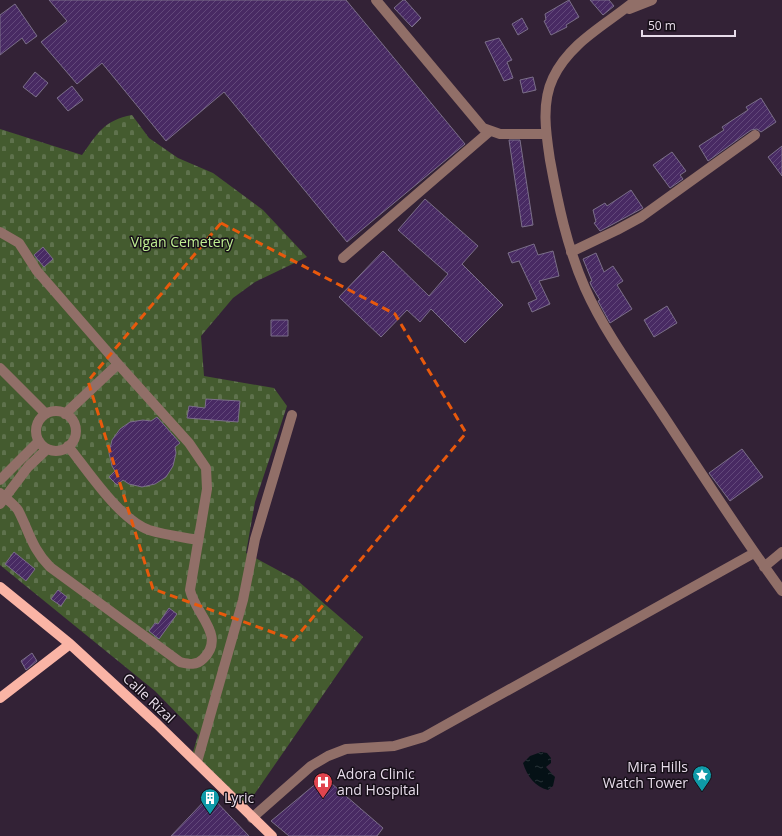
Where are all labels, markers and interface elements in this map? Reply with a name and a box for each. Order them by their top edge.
scale bar [642,12,735,38]
text: 50 m [648,17,676,34]
park label: Vigan Cemetery [131,232,234,251]
street label: Calle Rizal [119,668,180,727]
place label: Mira Hills Watch Tower [603,757,688,792]
place label: Adora Clinic and Hospital [337,764,419,799]
place icon: Mira Hills Watch Tower [691,764,713,792]
hospital icon: Adora Clinic and Hospital [312,771,334,799]
building icon: Lyric [199,787,221,815]
place label: Lyric [224,788,255,807]

